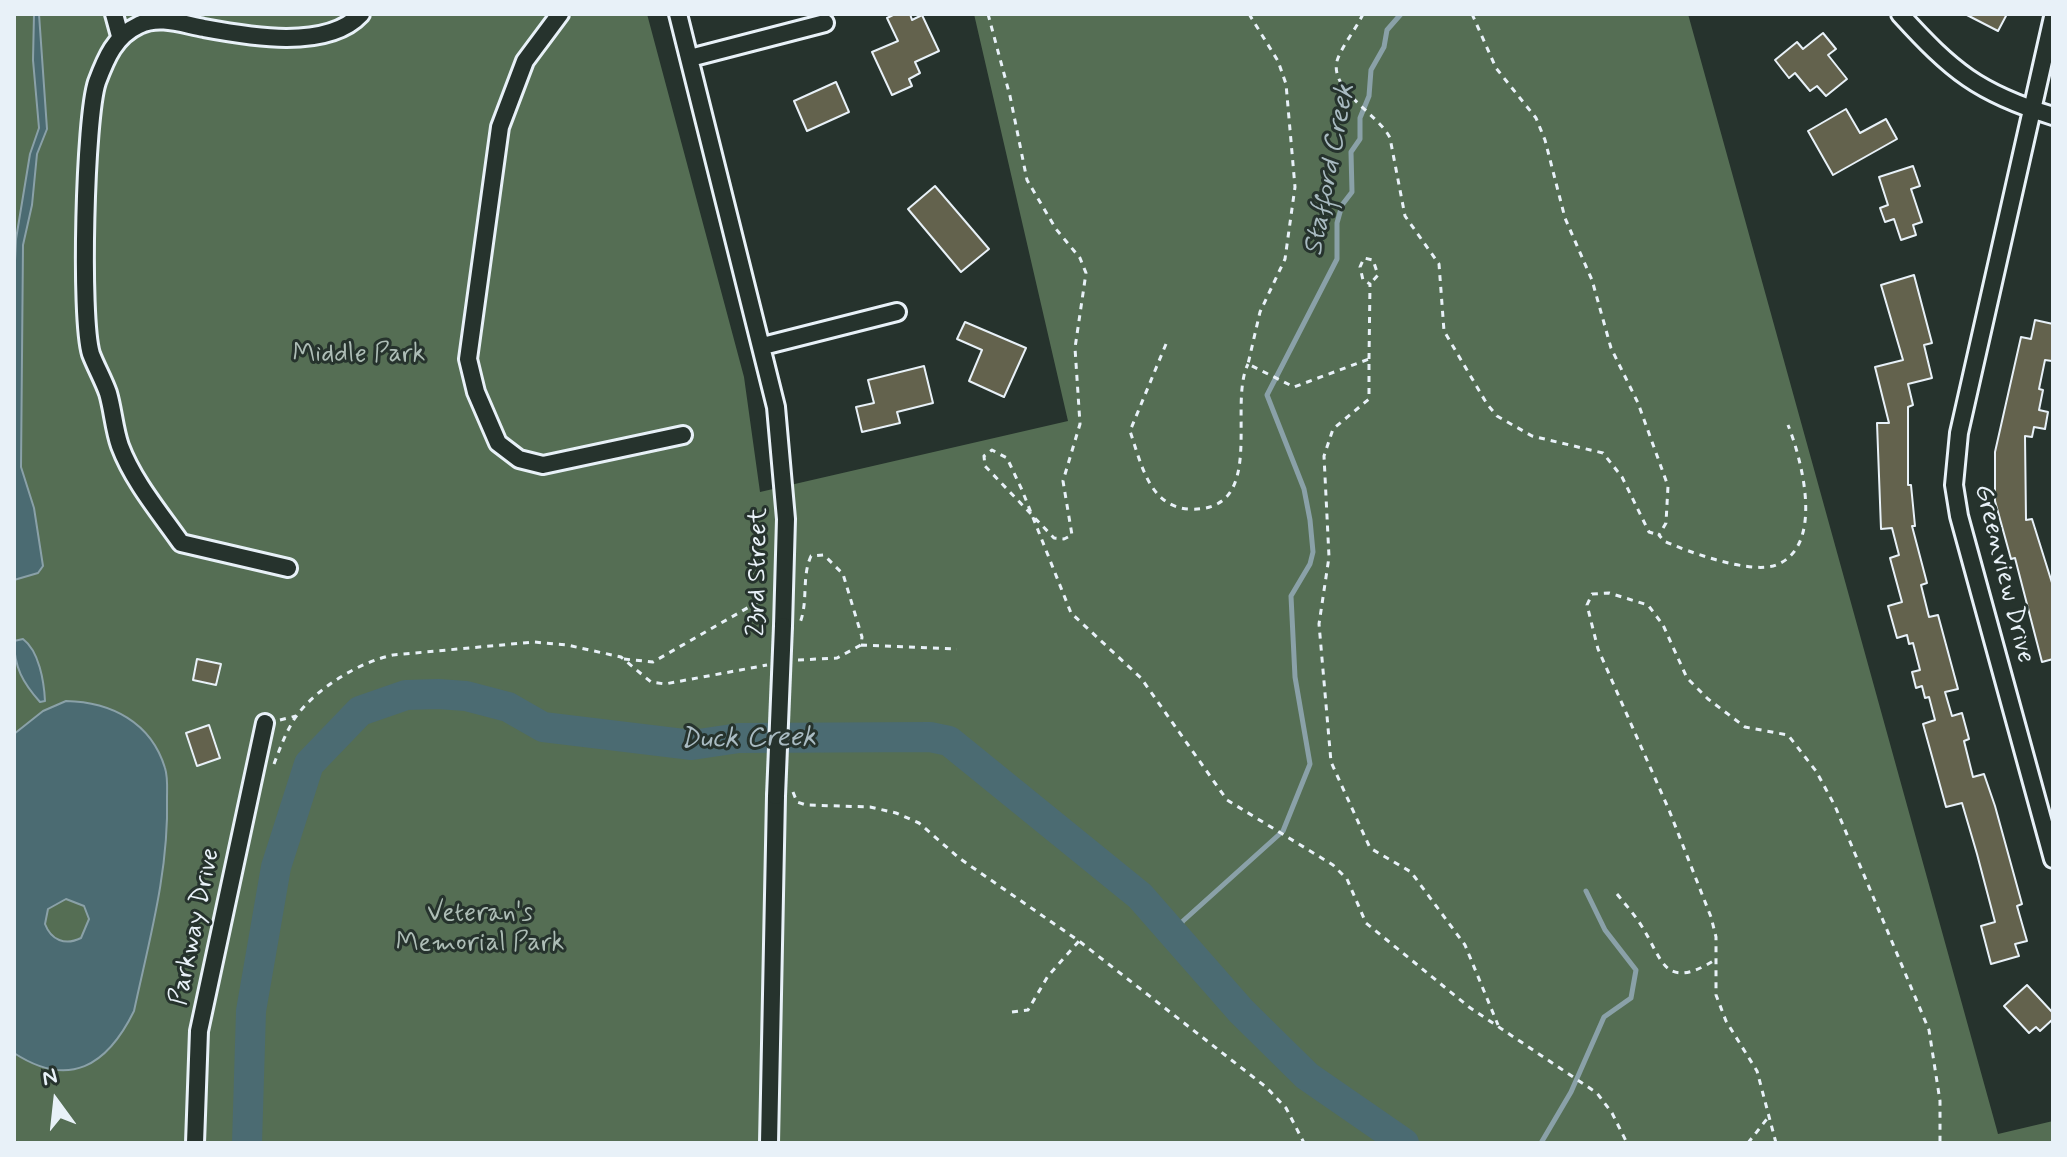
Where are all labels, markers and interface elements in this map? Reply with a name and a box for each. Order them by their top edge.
water label: Stafford Creek [1298,81,1364,259]
park label: Middle Park [293,340,425,372]
street label: Greenview Drive [1966,481,2040,667]
street label: 23rd Street [742,507,776,637]
water label: Duck Creek [680,722,816,758]
street label: Parkway Drive [164,846,228,1008]
park label: Veteran's Memorial Park [396,899,564,960]
north arrow [16,1061,96,1141]
text: N [39,1062,60,1093]

